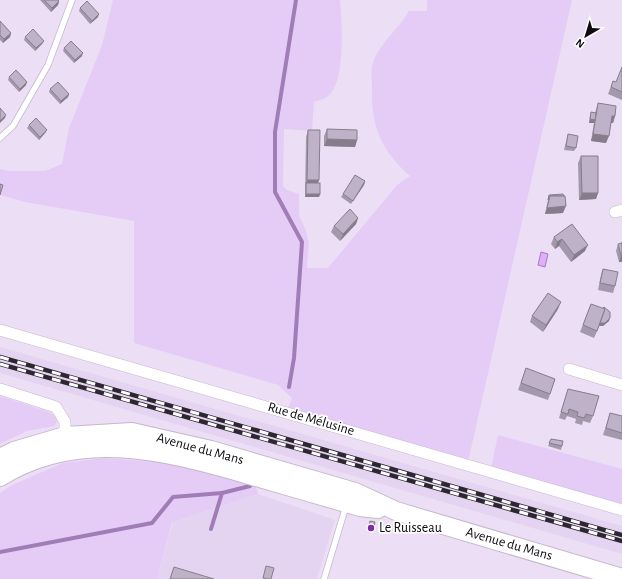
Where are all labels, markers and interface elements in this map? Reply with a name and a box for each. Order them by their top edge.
north arrow [566,16,606,56]
text: N [574,37,587,50]
street label: Rue de Mélusine [266,400,356,438]
street label: Avenue du Mans [155,431,245,467]
place label: Le Ruisseau [379,521,442,535]
marker: Le Ruisseau [366,523,376,533]
street label: Avenue du Mans [464,525,554,563]

